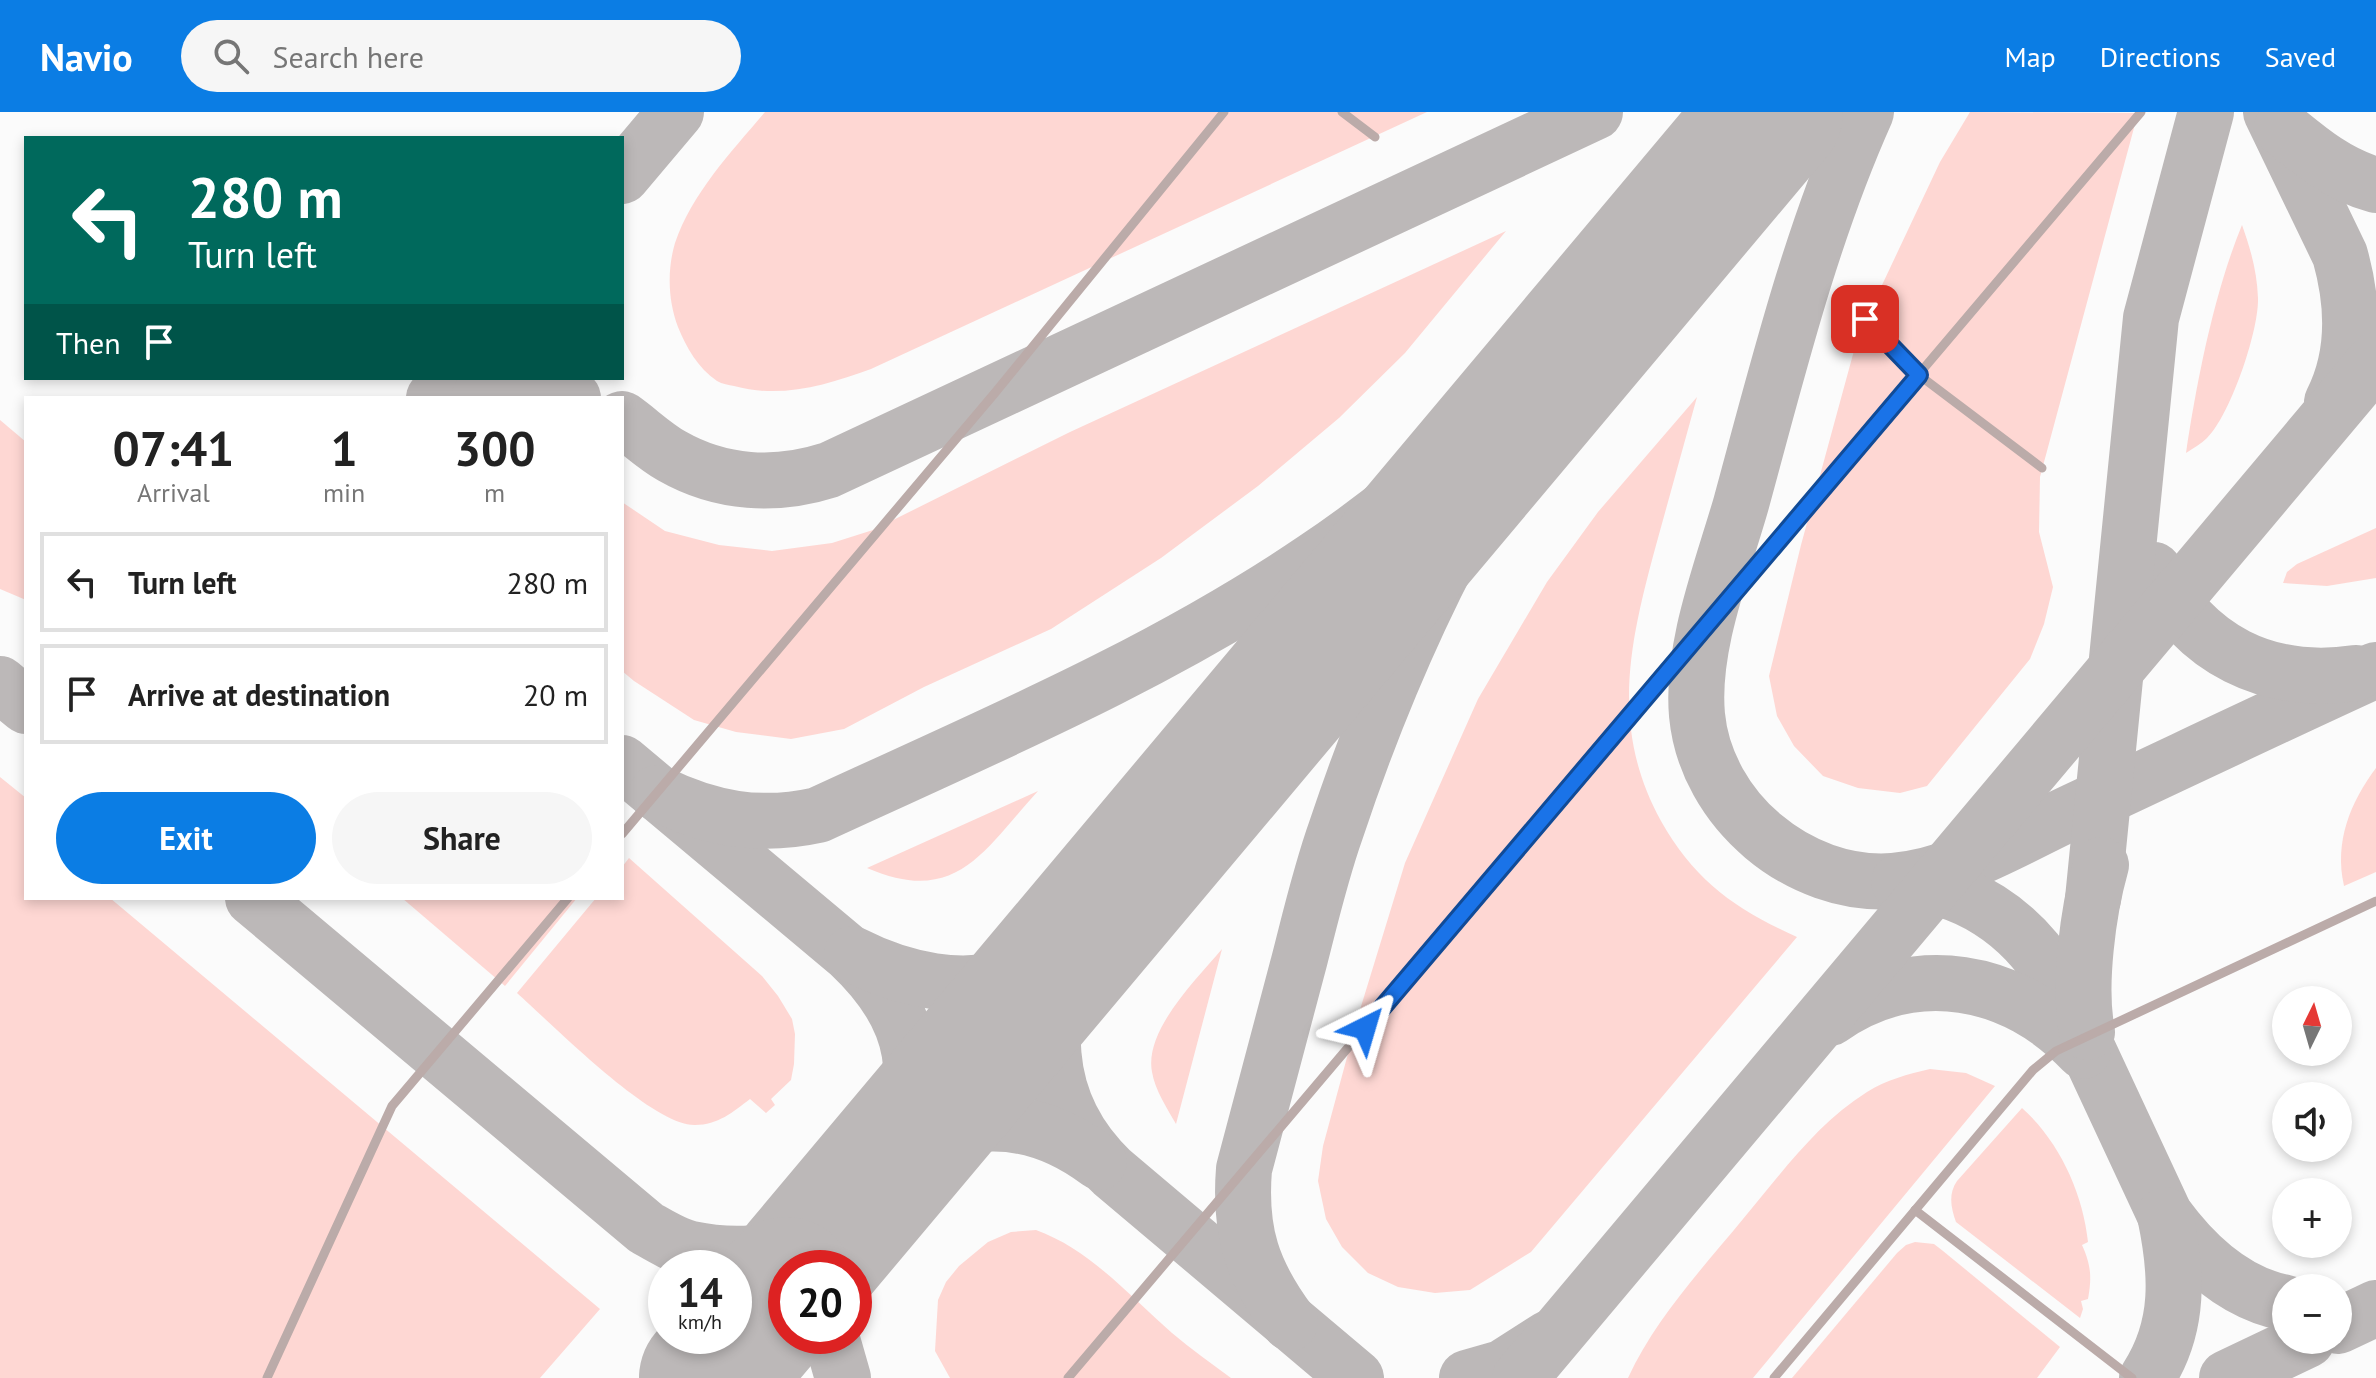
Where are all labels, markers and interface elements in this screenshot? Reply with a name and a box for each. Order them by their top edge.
search box [181,20,741,92]
text: Navio [40,32,133,81]
icon: search [209,34,253,78]
text: Search here [273,37,424,76]
text: Map [2005,38,2056,75]
text: Directions [2100,38,2221,75]
text: Saved [2265,38,2336,75]
text: 280 m [188,161,343,233]
icon: left [56,168,160,272]
text: Turn left [188,231,317,278]
pin [1831,285,1899,353]
icon: arrive [1843,297,1887,341]
icon: arrive [137,320,181,364]
text: Then [56,323,121,362]
text: 07:41 [113,417,234,479]
text: 1 [330,417,358,479]
text: 300 [454,417,535,479]
text: Arrival [137,476,210,509]
text: min [323,476,365,509]
text: m [484,476,505,509]
icon: left [60,560,104,604]
text: Turn left [128,563,236,602]
text: 280 m [507,563,588,602]
icon: arrive [60,672,104,716]
text: Arrive at destination [128,675,390,714]
text: 20 m [523,675,588,714]
button: Exit [56,792,316,884]
button: Share [332,792,592,884]
position arrow [1323,986,1407,1070]
north arrow [2272,986,2352,1066]
map controls [2272,986,2352,1354]
button: sound [2272,1082,2352,1162]
button: + [2272,1178,2352,1258]
speed limit sign: 20 [768,1250,872,1354]
text: 14 [677,1266,723,1318]
button: − [2272,1274,2352,1354]
text: km/h [678,1309,722,1335]

